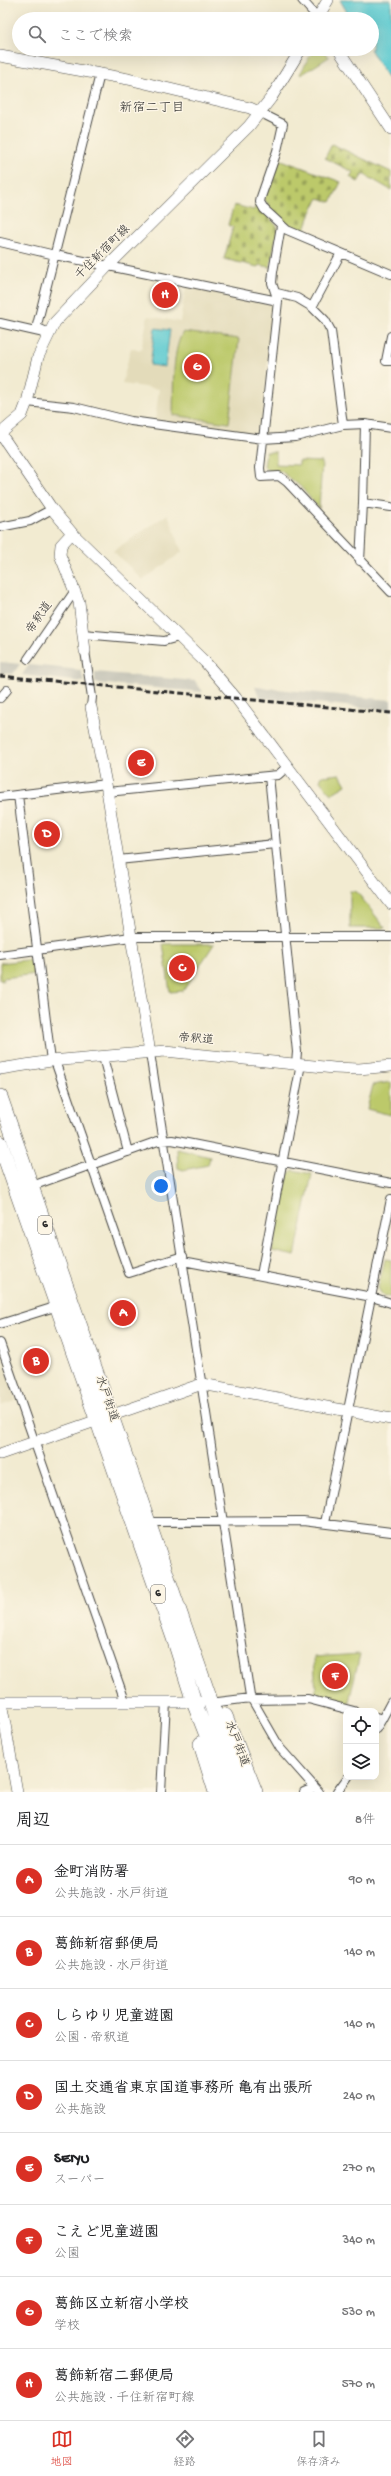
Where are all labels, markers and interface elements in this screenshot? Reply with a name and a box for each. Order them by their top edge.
search box [12,12,379,56]
icon: search [26,23,48,45]
text: ここで検索 [58,28,133,46]
district label: 新宿二丁目 [119,101,185,116]
street label: 千住新宿町線 [72,222,133,283]
pin: H [152,280,178,310]
pin: G [184,352,210,382]
street label: 帝釈道 [23,599,56,637]
pin: E [128,748,154,778]
pin: D [34,819,60,849]
pin: C [169,953,195,983]
street label: 帝釈道 [178,1031,215,1048]
your location [151,1176,171,1196]
road number: 6 [38,1216,52,1234]
pin: A [110,1298,136,1328]
pin: B [23,1346,49,1376]
street label: 水戸街道 [92,1374,121,1424]
road number: 6 [151,1585,165,1603]
pin: F [322,1661,348,1691]
map controls [343,1708,379,1780]
button: locate [343,1708,379,1744]
street label: 水戸街道 [221,1719,252,1769]
button: layers [343,1744,379,1780]
text: 周辺 [16,1812,50,1832]
text: 8件 [355,1813,375,1828]
text: 金町消防署 [54,1864,129,1882]
text: A [25,1873,33,1888]
text: 90 m [349,1873,375,1888]
text: 公共施設 · 水戸街道 [54,1887,168,1902]
text: 葛飾新宿郵便局 [54,1936,159,1954]
text: B [26,1945,32,1960]
text: 140 m [344,1945,375,1960]
text: 公共施設 · 水戸街道 [54,1959,168,1974]
text: しらゆり児童遊園 [54,2008,174,2026]
text: C [25,2017,33,2032]
text: 140 m [344,2017,375,2032]
text: 公園 · 帝釈道 [54,2031,129,2046]
text: 国土交通省東京国道事務所 亀有出張所 [54,2080,313,2098]
text: D [25,2089,33,2104]
text: 240 m [343,2089,375,2104]
text: 公共施設 [54,2103,106,2118]
text: SEIYU [54,2150,90,2168]
text: E [25,2161,33,2176]
text: 270 m [342,2161,375,2176]
text: スーパー [54,2173,105,2188]
text: こえど児童遊園 [54,2224,159,2242]
text: F [26,2233,32,2248]
text: 340 m [342,2233,375,2248]
text: 公園 [54,2247,80,2262]
text: 葛飾区立新宿小学校 [54,2296,189,2314]
text: G [25,2305,33,2320]
text: 530 m [342,2305,375,2320]
text: 学校 [54,2319,80,2334]
text: 葛飾新宿二郵便局 [54,2368,174,2386]
text: H [25,2377,33,2392]
text: 570 m [342,2377,375,2392]
text: 公共施設 · 千住新宿町線 [54,2391,194,2406]
tab: 地図 [51,2428,73,2469]
tab: 経路 [174,2428,196,2469]
tab: 保存済み [297,2428,341,2469]

